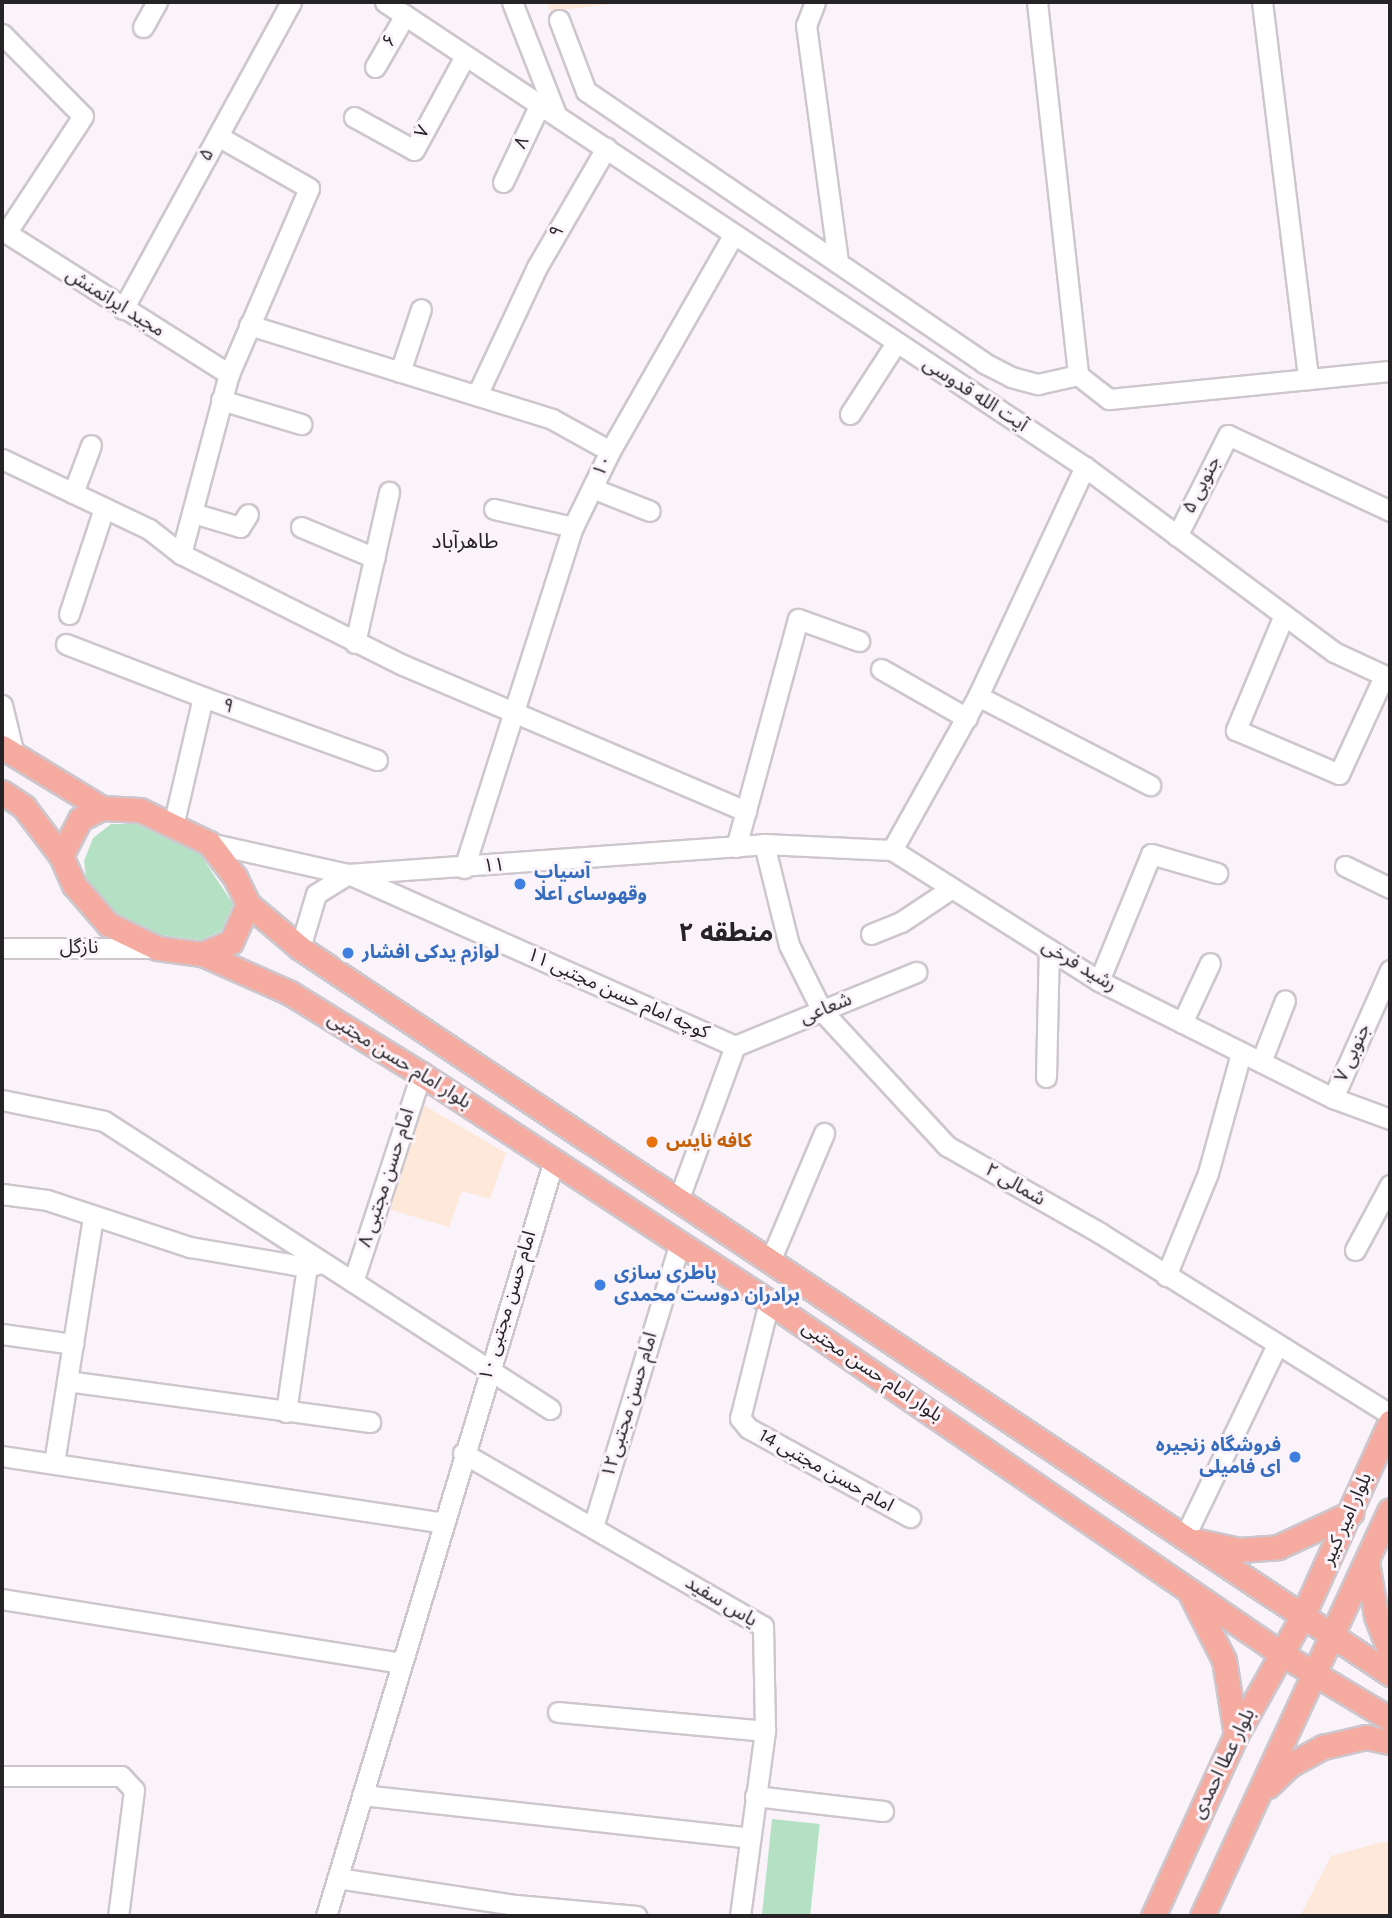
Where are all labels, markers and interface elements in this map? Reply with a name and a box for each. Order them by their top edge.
street label: ۶ [377,30,403,52]
street label: ۷ [410,122,436,142]
street label: ۸ [509,133,535,153]
street label: ۵ [194,145,220,165]
street label: ۹ [544,222,570,242]
street label: مجید ایرانمنش [61,264,169,342]
street label: آیت الله قدوسی [918,353,1032,437]
street label: ۱۰ [588,451,618,481]
street label: ۵ جنوبی [1178,453,1226,517]
district label: طاهرآباد [432,528,498,554]
street label: ۹ [219,693,237,719]
street label: ۱۱ [482,854,506,878]
place label: آسیاب وقهوسای اعلا [534,862,647,906]
marker: آسیاب وقهوسای اعلا [512,876,528,892]
district label: منطقه ۲ [679,917,773,949]
street label: رشید فرخی [1037,935,1121,997]
street label: نازگل [60,937,98,959]
place label: لوازم یدکی افشار [362,942,499,964]
street label: کوچه امام حسن مجتبی ۱۱ [523,944,713,1044]
marker: لوازم یدکی افشار [340,945,356,961]
street label: شعاعی [797,988,855,1030]
street label: بلوار امام حسن مجتبی [323,1008,475,1114]
street label: ۷ جنوبی [1330,1020,1376,1086]
street label: امام حسن مجتبی ۸ [354,1106,420,1250]
place label: کافه نایس [666,1131,752,1153]
marker: کافه نایس [644,1134,660,1150]
street label: ۲ شمالی [981,1159,1049,1211]
street label: امام حسن مجتبی ۱۰ [474,1228,542,1384]
place label: باطری سازی برادران دوست محمدی [614,1263,800,1307]
marker: باطری سازی برادران دوست محمدی [592,1277,608,1293]
street label: بلوار امام حسن مجتبی [797,1316,947,1428]
street label: امام حسن مجتبی۱۲ [597,1330,663,1480]
street label: امام حسن مجتبی 14 [755,1425,897,1517]
place label: فروشگاه زنجیره ای فامیلی [1156,1435,1281,1479]
marker: فروشگاه زنجیره ای فامیلی [1287,1449,1303,1465]
street label: بلوار امیر کبیر [1317,1469,1377,1569]
street label: یاس سفید [681,1572,761,1632]
street label: بلوار عطا احمدی [1187,1705,1261,1823]

